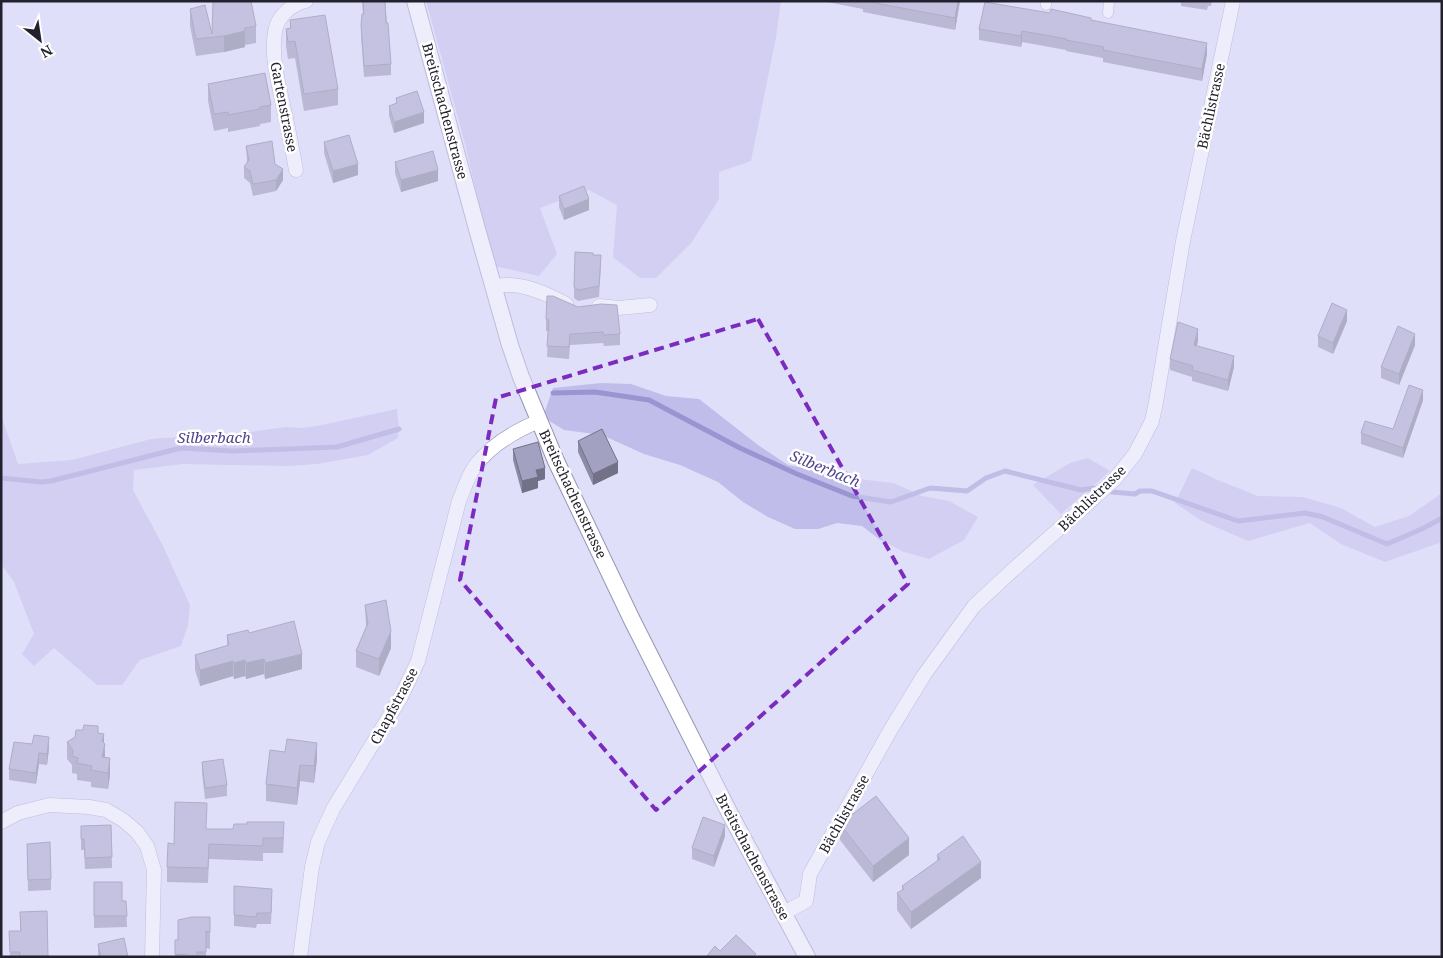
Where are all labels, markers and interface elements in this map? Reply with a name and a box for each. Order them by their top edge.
north arrow [15,15,65,65]
text: N [37,41,56,63]
street label: Breitschachenstrasse [418,41,473,181]
street label: Gartenstrasse [266,60,303,154]
street label: Bächlistrasse [1192,61,1229,151]
street label: Breitschachenstrasse [535,426,612,561]
water label: Silberbach [177,427,251,447]
water label: Silberbach [788,445,863,491]
street label: Bächlistrasse [1054,461,1130,535]
street label: Chapfstrasse [365,664,422,748]
street label: Bächlistrasse [814,771,873,856]
street label: Breitschachenstrasse [712,790,795,923]

